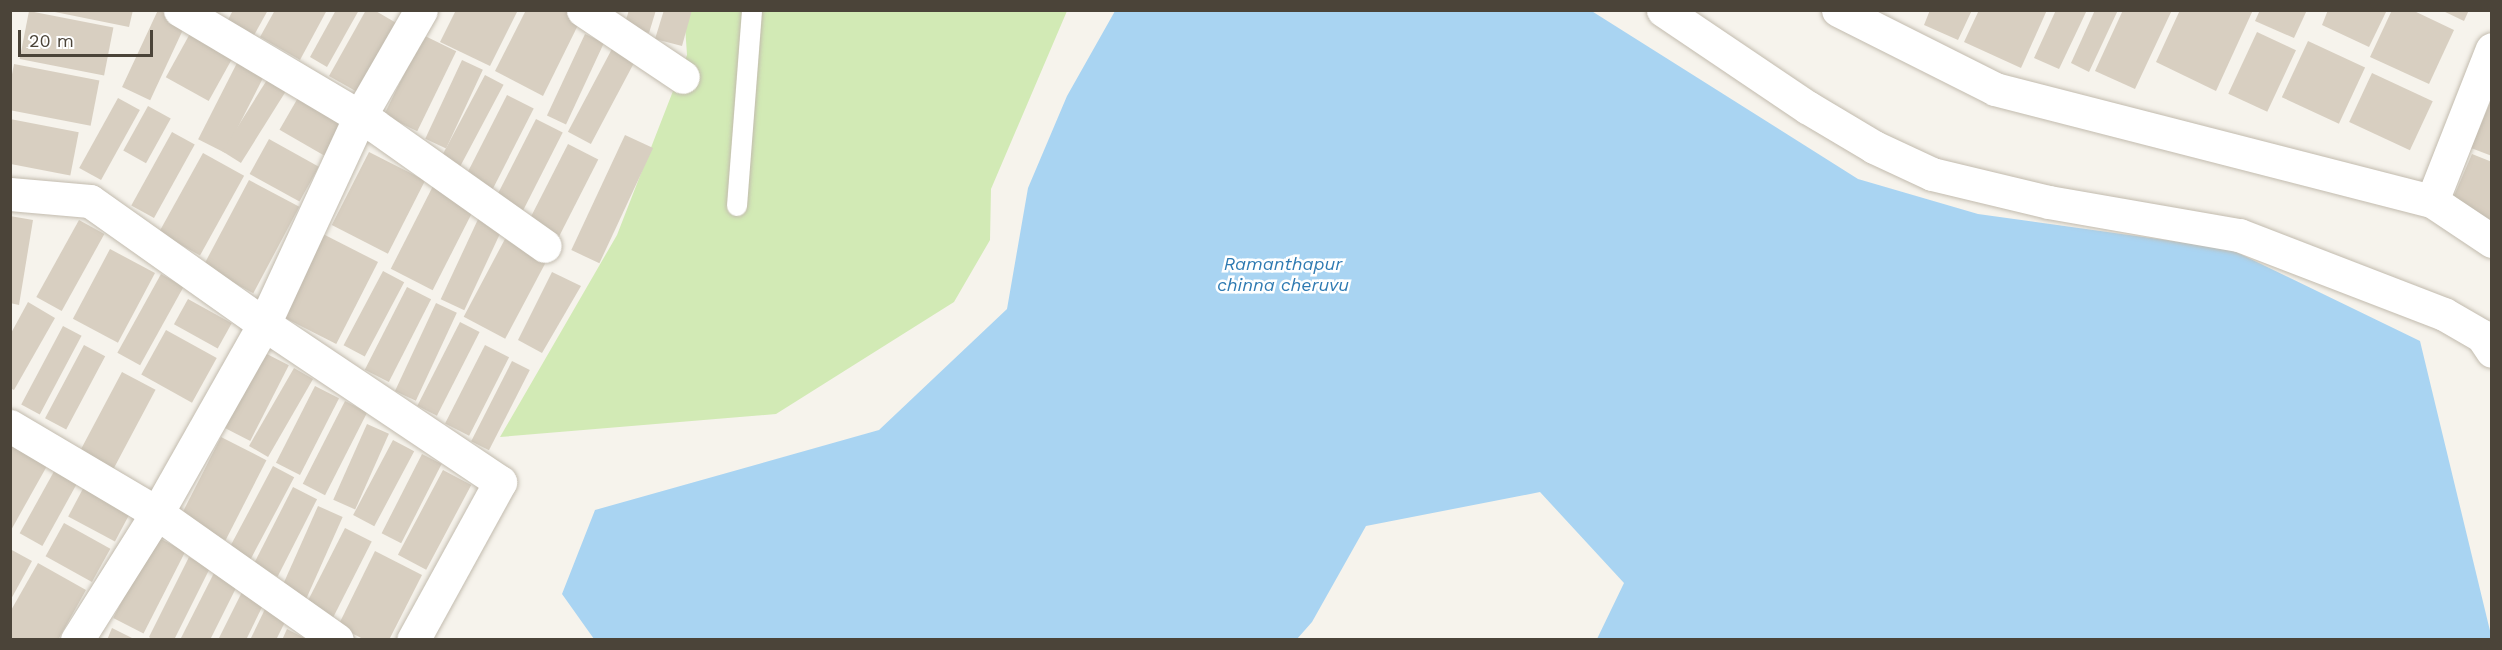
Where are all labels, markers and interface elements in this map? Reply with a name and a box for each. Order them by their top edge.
scale bar [21,18,156,56]
text: 20 m [29,30,74,51]
water label: Ramanthapur chinna cheruvu [1217,254,1349,296]

